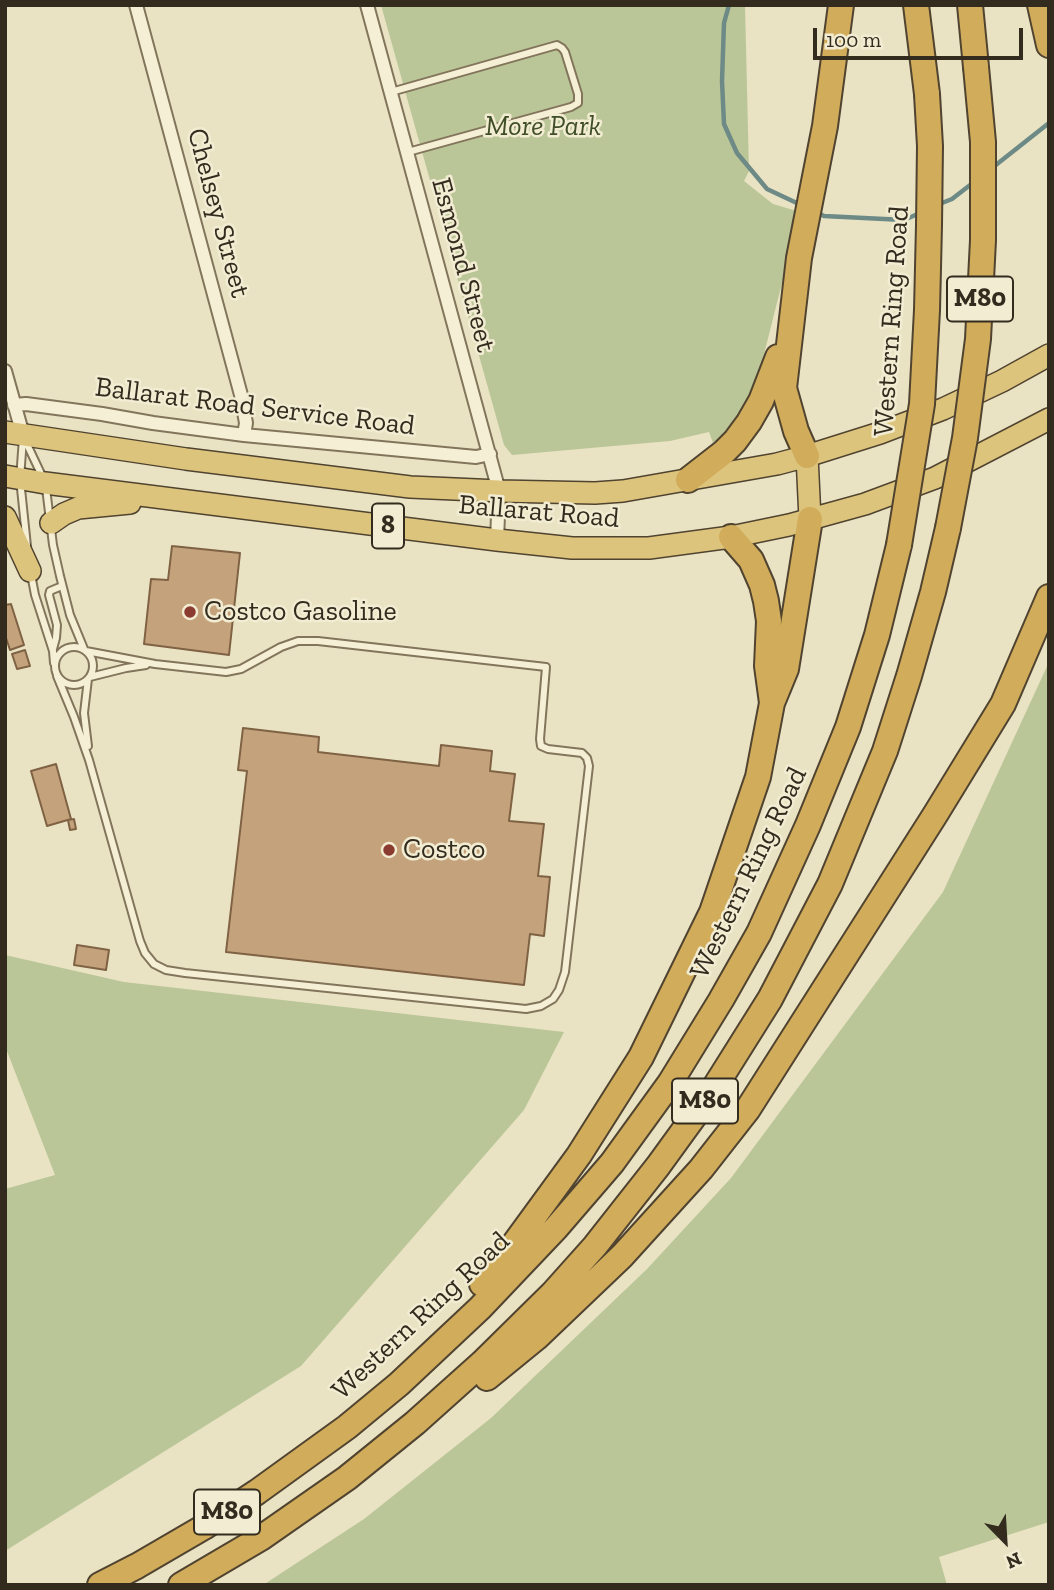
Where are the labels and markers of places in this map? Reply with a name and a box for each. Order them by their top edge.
place label: Costco Gasoline [204,595,397,629]
marker: Costco Gasoline [182,604,198,620]
place label: Costco [403,833,485,867]
marker: Costco [381,842,397,858]

